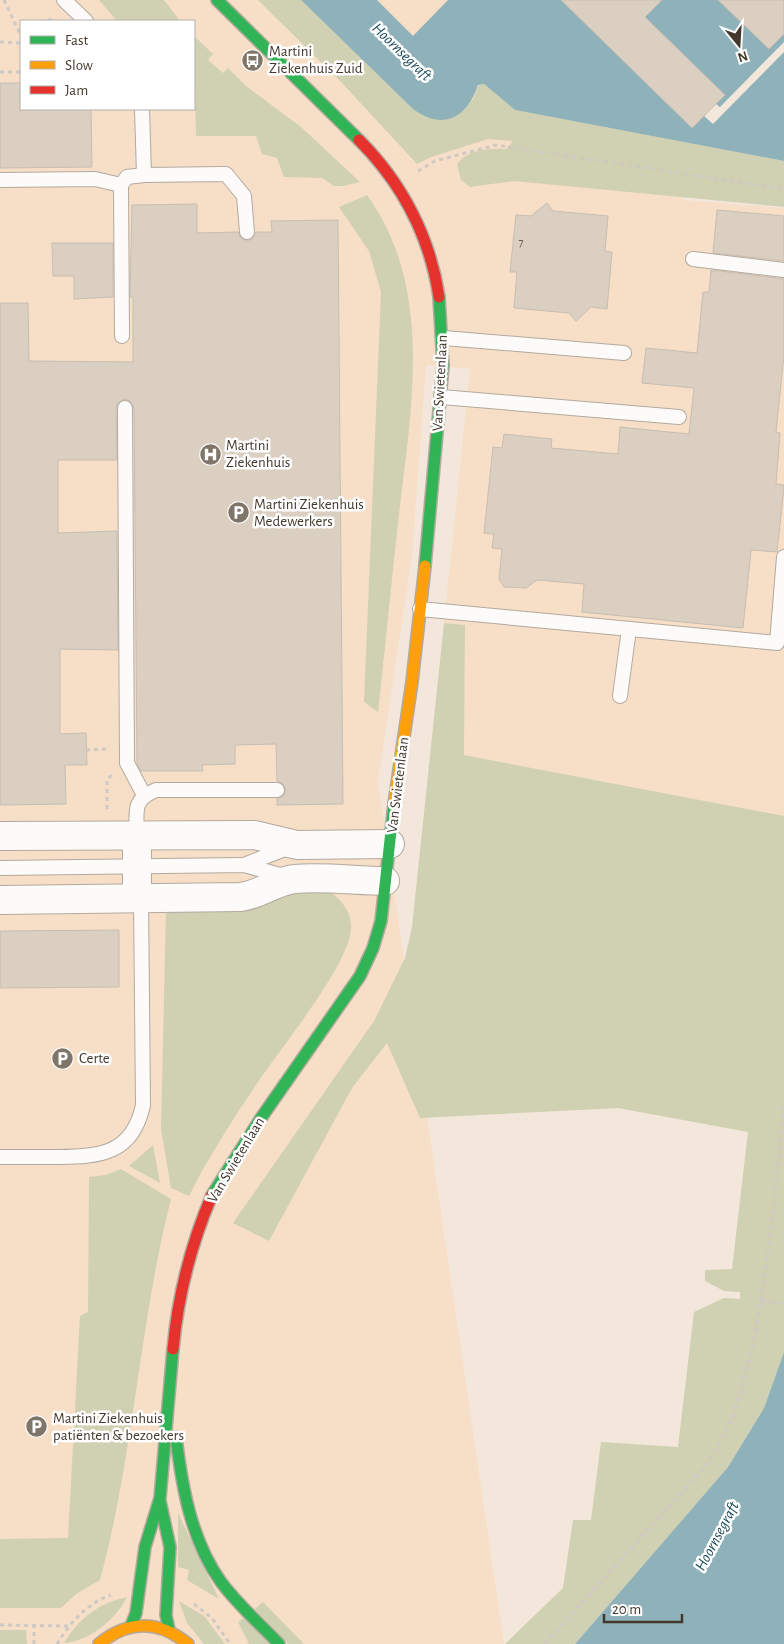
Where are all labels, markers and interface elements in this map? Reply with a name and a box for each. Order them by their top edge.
legend [20,20,195,110]
water label: Hoornsegraft [369,20,435,85]
north arrow [714,20,764,70]
text: Fast [65,33,89,48]
place label: Martini Ziekenhuis Zuid [269,44,363,76]
bus stop icon: Martini Ziekenhuis Zuid [241,48,265,72]
text: N [736,48,750,65]
text: Slow [65,58,93,73]
text: Jam [65,83,88,98]
house number: 7 [518,236,524,248]
street label: Van Swietenlaan [430,334,450,432]
place label: Martini Ziekenhuis [226,438,290,470]
hospital icon: Martini Ziekenhuis [198,442,222,466]
place label: Martini Ziekenhuis Medewerkers [254,497,364,529]
parking icon: Martini Ziekenhuis Medewerkers [226,501,250,525]
street label: Van Swietenlaan [385,736,411,834]
parking icon: Certe [51,1046,75,1070]
place label: Certe [79,1051,110,1066]
street label: Van Swietenlaan [205,1115,267,1205]
place label: Martini Ziekenhuis patiënten & bezoekers [53,1411,184,1443]
parking icon: Martini Ziekenhuis patiënten & bezoekers [25,1415,49,1439]
water label: Hoornsegraft [692,1498,742,1573]
scale bar [604,1592,682,1624]
text: 20 m [612,1602,641,1617]

